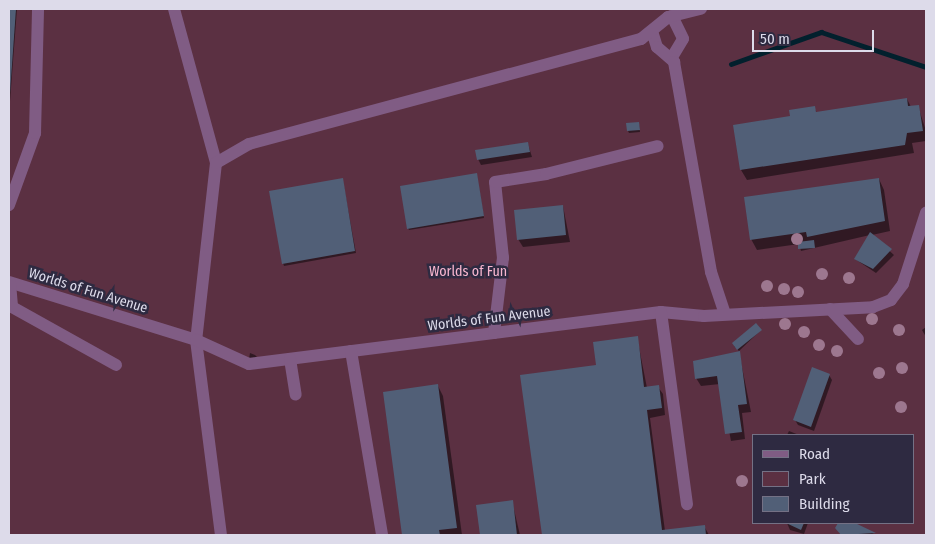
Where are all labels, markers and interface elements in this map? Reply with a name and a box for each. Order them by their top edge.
scale bar [755,20,878,52]
text: 50 m [760,30,790,48]
park label: Worlds of Fun [429,264,507,280]
street label: Worlds of Fun Avenue [26,265,150,317]
street label: Worlds of Fun Avenue [427,303,551,335]
legend [752,434,915,524]
text: Road [799,445,830,463]
text: Park [799,470,826,488]
text: Building [799,495,850,513]

